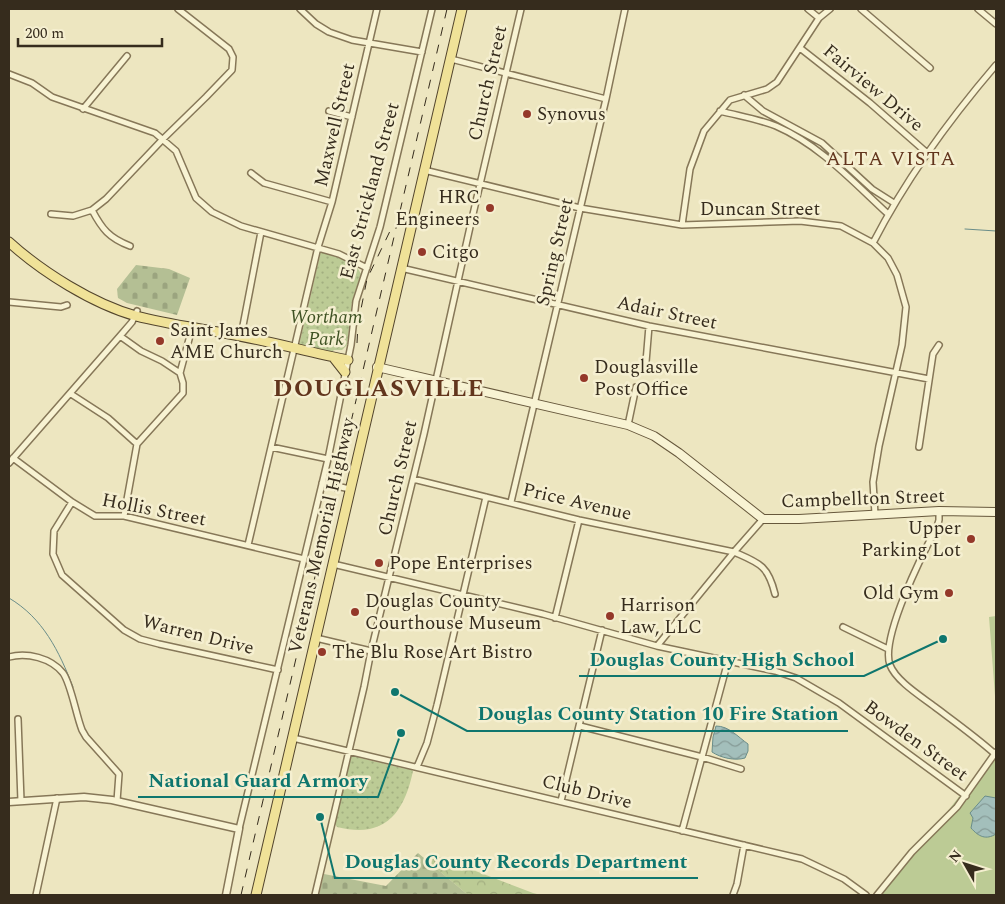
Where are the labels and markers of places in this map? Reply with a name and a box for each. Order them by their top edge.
place label: Synovus [537,100,606,129]
marker: Synovus [521,108,533,120]
place label: HRC Engineers [395,183,480,234]
marker: HRC Engineers [484,202,496,214]
place label: Citgo [432,238,479,267]
marker: Citgo [416,246,428,258]
place label: Saint James AME Church [170,316,283,367]
marker: Saint James AME Church [154,335,166,347]
place label: Douglasville Post Office [594,353,698,404]
marker: Douglasville Post Office [578,372,590,384]
place label: Upper Parking Lot [861,514,961,565]
marker: Upper Parking Lot [965,533,977,545]
place label: Pope Enterprises [389,549,533,578]
marker: Pope Enterprises [373,557,385,569]
place label: Old Gym [863,579,939,608]
place label: Douglas County Courthouse Museum [365,587,541,638]
marker: Old Gym [943,587,955,599]
place label: Harrison Law, LLC [620,591,702,642]
marker: Douglas County Courthouse Museum [349,606,361,618]
marker: Harrison Law, LLC [604,610,616,622]
place label: The Blu Rose Art Bistro [332,638,533,667]
callout: Douglas County High School [579,641,864,676]
marker: The Blu Rose Art Bistro [316,646,328,658]
callout: Douglas County Station 10 Fire Station [467,696,848,731]
callout: National Guard Armory [138,762,378,797]
callout: Douglas County Records Department [335,843,698,878]

